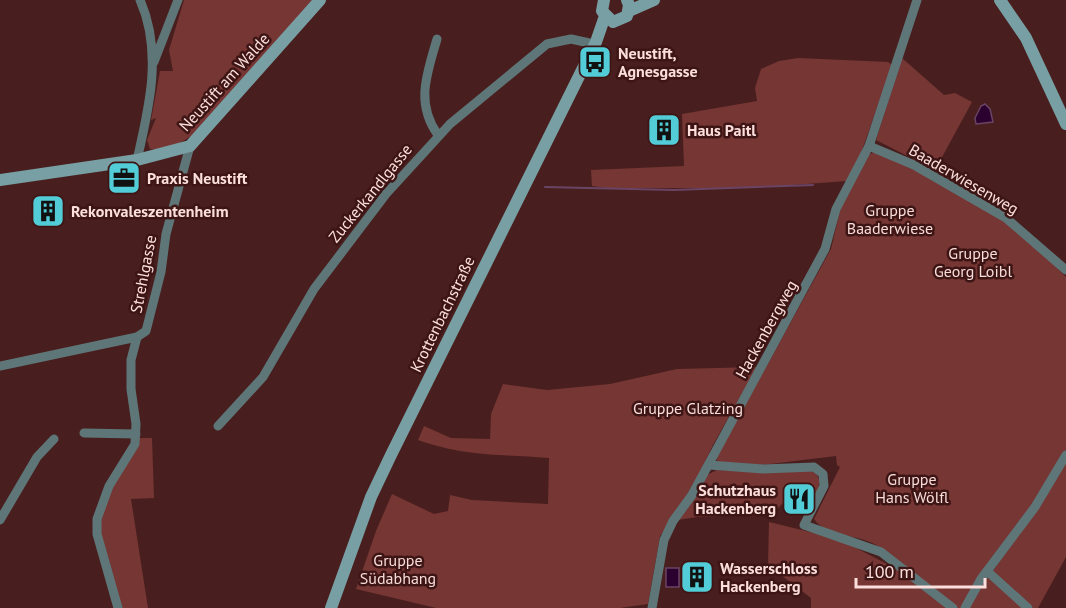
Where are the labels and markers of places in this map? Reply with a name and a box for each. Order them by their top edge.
place label: Neustift, Agnesgasse [618,43,698,81]
bus stop icon: Neustift, Agnesgasse [577,44,613,80]
building icon: Haus Paitl [646,112,682,148]
place label: Haus Paitl [687,120,756,140]
office icon: Praxis Neustift [106,160,142,196]
place label: Praxis Neustift [147,168,248,188]
building icon: Rekonvaleszentenheim [30,193,66,229]
place label: Rekonvaleszentenheim [71,201,229,221]
place label: Schutzhaus Hackenberg [695,480,776,518]
restaurant icon: Schutzhaus Hackenberg [781,481,817,517]
place label: Wasserschloss Hackenberg [720,558,818,596]
building icon: Wasserschloss Hackenberg [679,559,715,595]

